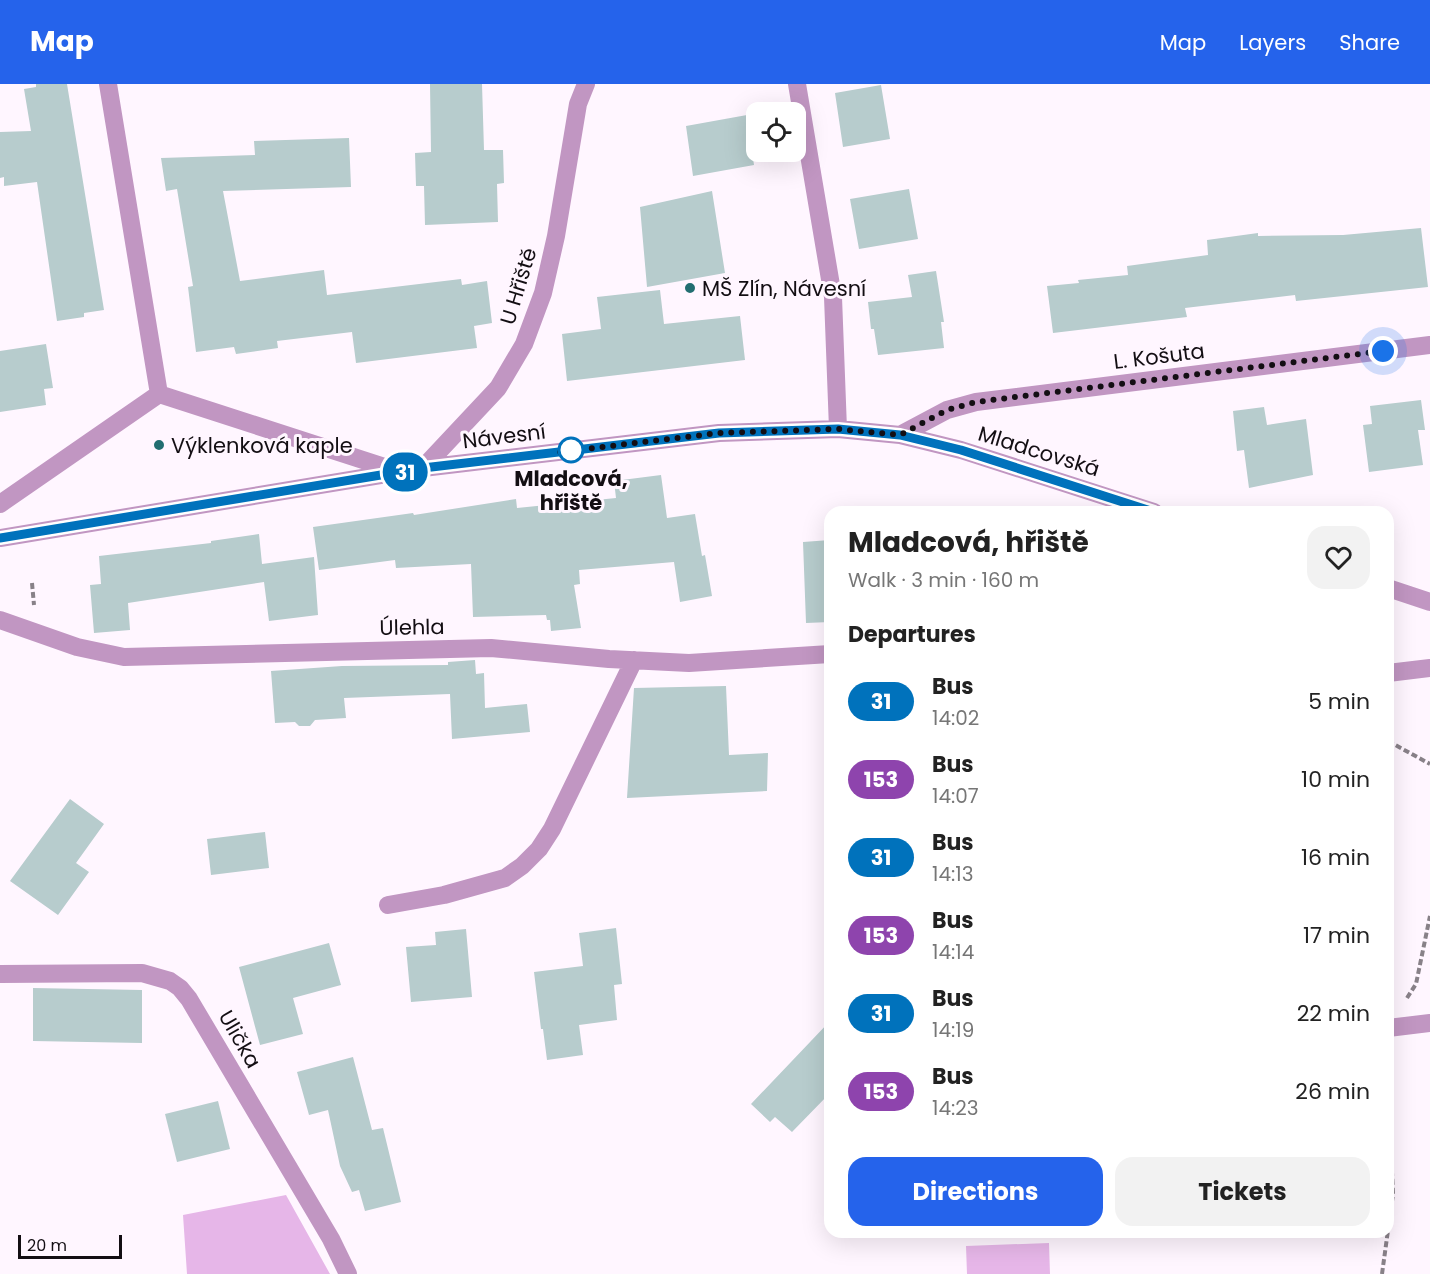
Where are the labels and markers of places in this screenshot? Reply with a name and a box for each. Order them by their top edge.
place label: MŠ Zlín, Návesní [702,274,866,303]
marker: MŠ Zlín, Návesní [683,281,697,295]
place label: Výklenková kaple [171,431,353,460]
marker: Mladcová, hřiště [558,437,584,463]
marker: Výklenková kaple [152,438,166,452]
place label: Mladcová, hřiště [514,464,628,517]

